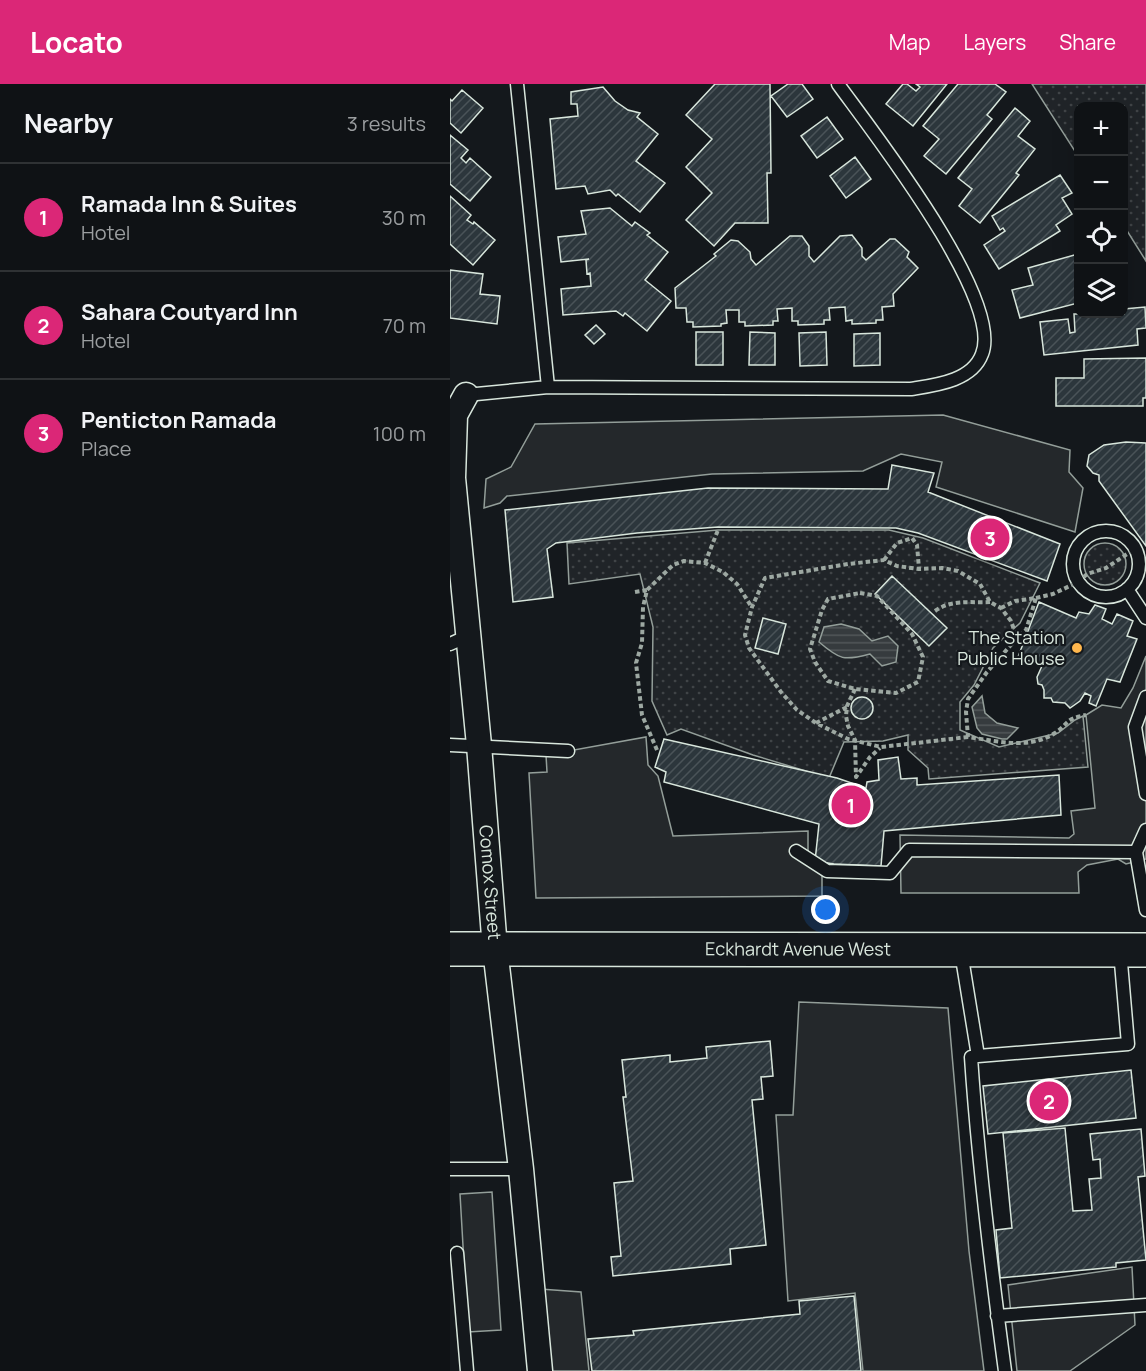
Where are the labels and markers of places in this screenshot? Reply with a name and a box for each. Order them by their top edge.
pin: 3 [970,516,1010,560]
place label: The Station Public House [957,625,1065,670]
marker: The Station Public House [1070,641,1084,655]
pin: 1 [832,782,870,828]
pin: 2 [1030,1078,1068,1124]

